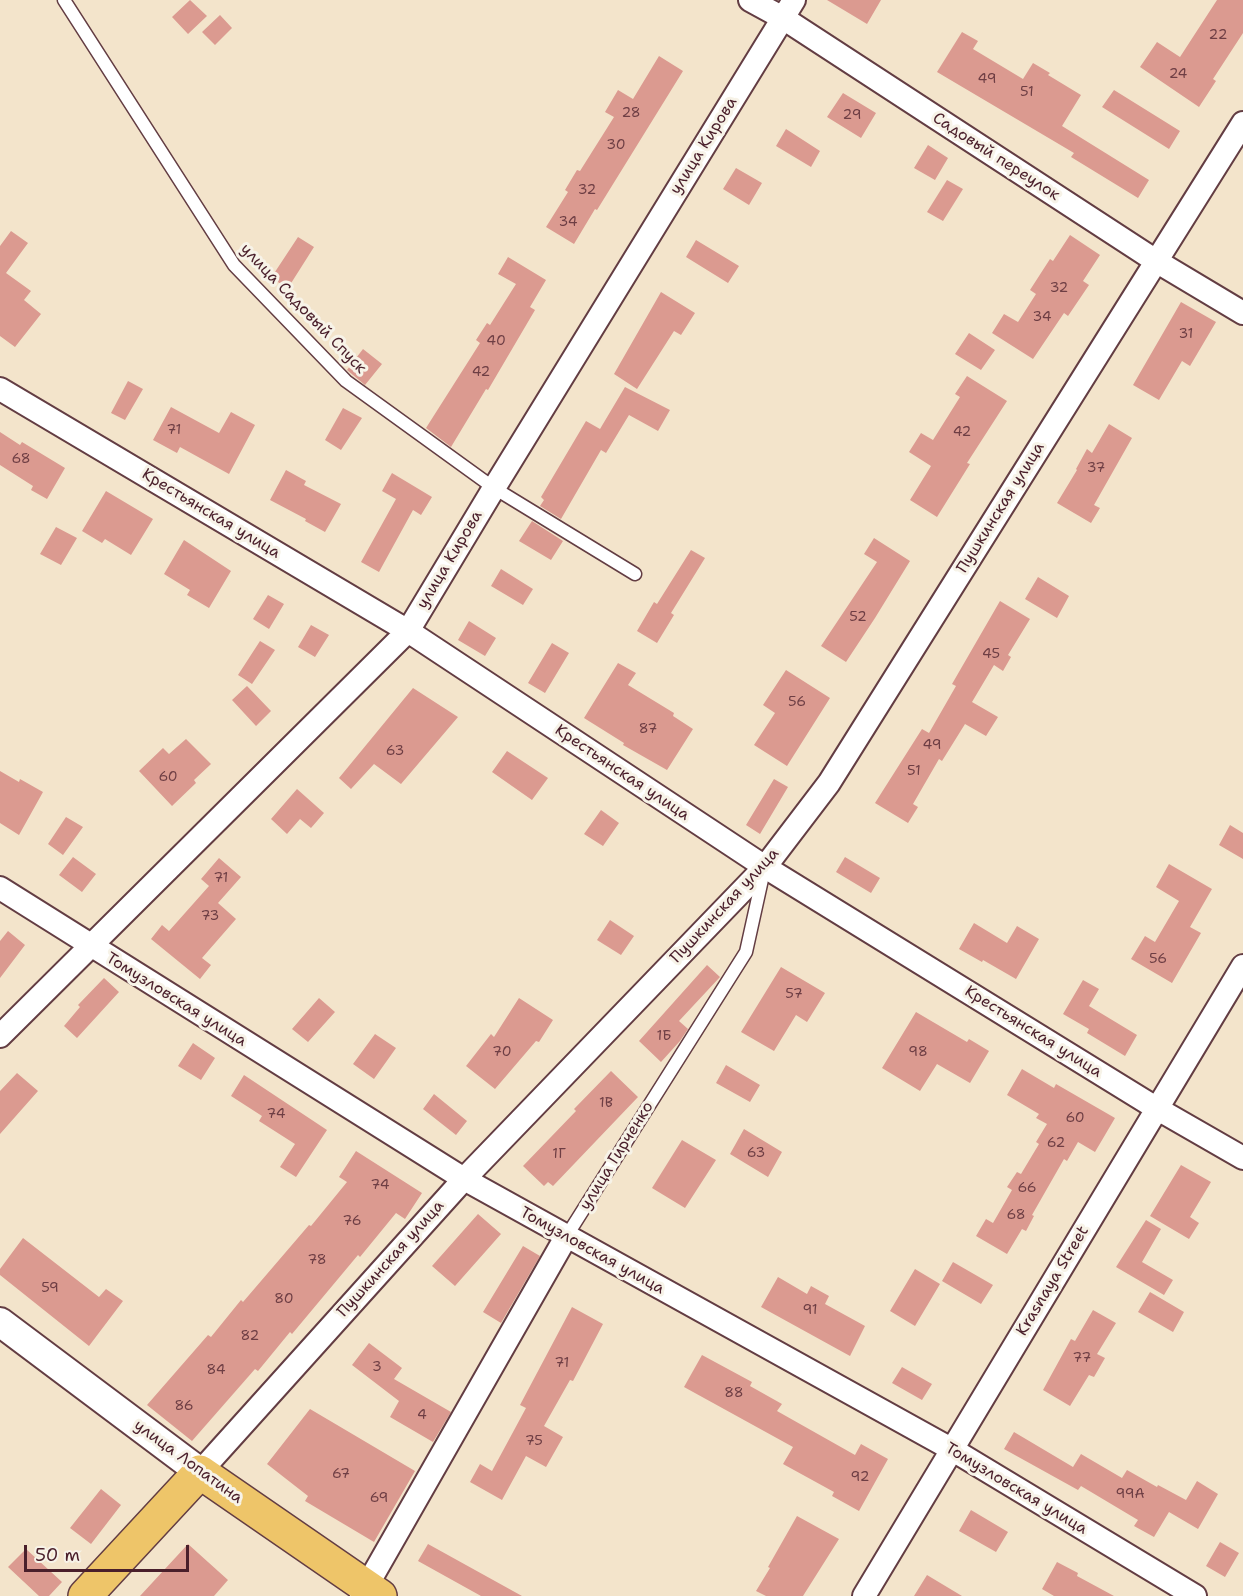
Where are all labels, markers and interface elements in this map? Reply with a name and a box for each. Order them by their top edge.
house number: 22 [1209,27,1227,43]
house number: 24 [1169,66,1187,82]
house number: 49 [978,71,996,87]
house number: 51 [1020,84,1034,100]
street label: улица Кирова [666,94,742,198]
house number: 28 [621,105,641,121]
house number: 29 [843,107,861,123]
street label: Садовый переулок [929,109,1063,205]
house number: 30 [606,137,626,153]
house number: 32 [578,182,596,198]
house number: 34 [558,214,578,230]
street label: улица Садовый Спуск [236,240,370,378]
house number: 32 [1050,280,1068,296]
house number: 34 [1032,309,1052,325]
house number: 31 [1179,326,1193,342]
house number: 40 [486,333,506,349]
house number: 42 [472,364,490,380]
house number: 71 [167,422,181,438]
house number: 42 [953,424,971,440]
street label: Пушкинская улица [953,439,1049,577]
house number: 68 [11,451,31,467]
house number: 37 [1087,460,1105,476]
street label: Крестьянская улица [138,465,284,563]
street label: улица Кирова [413,507,487,613]
house number: 52 [849,609,867,625]
house number: 45 [982,646,1000,662]
house number: 56 [788,694,806,710]
street label: Крестьянская улица [551,721,693,825]
house number: 87 [639,721,657,737]
house number: 49 [923,737,941,753]
house number: 63 [386,743,404,759]
house number: 51 [907,763,921,779]
house number: 60 [158,769,178,785]
street label: Пушкинская улица [667,844,783,968]
house number: 71 [214,870,228,886]
house number: 73 [201,908,219,924]
street label: Томузловская улица [102,949,250,1051]
house number: 56 [1149,951,1167,967]
street label: Крестьянская улица [961,982,1105,1082]
house number: 57 [785,986,803,1002]
house number: 1Б [656,1028,672,1044]
house number: 70 [492,1044,512,1060]
house number: 98 [908,1044,928,1060]
house number: 1В [599,1095,613,1111]
street label: улица Гирченко [576,1098,658,1214]
house number: 74 [267,1106,285,1122]
house number: 60 [1065,1110,1085,1126]
house number: 62 [1047,1135,1065,1151]
house number: 63 [747,1145,765,1161]
house number: 1Г [552,1146,566,1162]
house number: 74 [371,1177,389,1193]
house number: 66 [1017,1180,1037,1196]
street label: Пушкинская улица [334,1197,448,1321]
street label: Томузловская улица [516,1203,668,1299]
house number: 68 [1006,1207,1026,1223]
house number: 76 [342,1213,362,1229]
street label: Krasnaya Street [1013,1223,1093,1339]
house number: 78 [307,1252,327,1268]
house number: 59 [41,1280,59,1296]
house number: 80 [274,1291,294,1307]
house number: 91 [802,1302,818,1318]
house number: 82 [241,1328,259,1344]
house number: 77 [1073,1350,1091,1366]
house number: 71 [555,1355,569,1371]
house number: 3 [372,1359,382,1375]
house number: 84 [206,1362,226,1378]
house number: 88 [724,1385,744,1401]
house number: 86 [174,1398,194,1414]
house number: 4 [417,1407,427,1423]
street label: улица Лопатина [130,1416,246,1508]
house number: 75 [525,1433,543,1449]
street label: Томузловская улица [941,1439,1091,1539]
house number: 67 [332,1466,350,1482]
house number: 92 [851,1469,869,1485]
house number: 99А [1115,1486,1145,1502]
house number: 69 [370,1490,388,1506]
scale bar [27,1533,192,1571]
text: 50 m [35,1543,80,1567]

